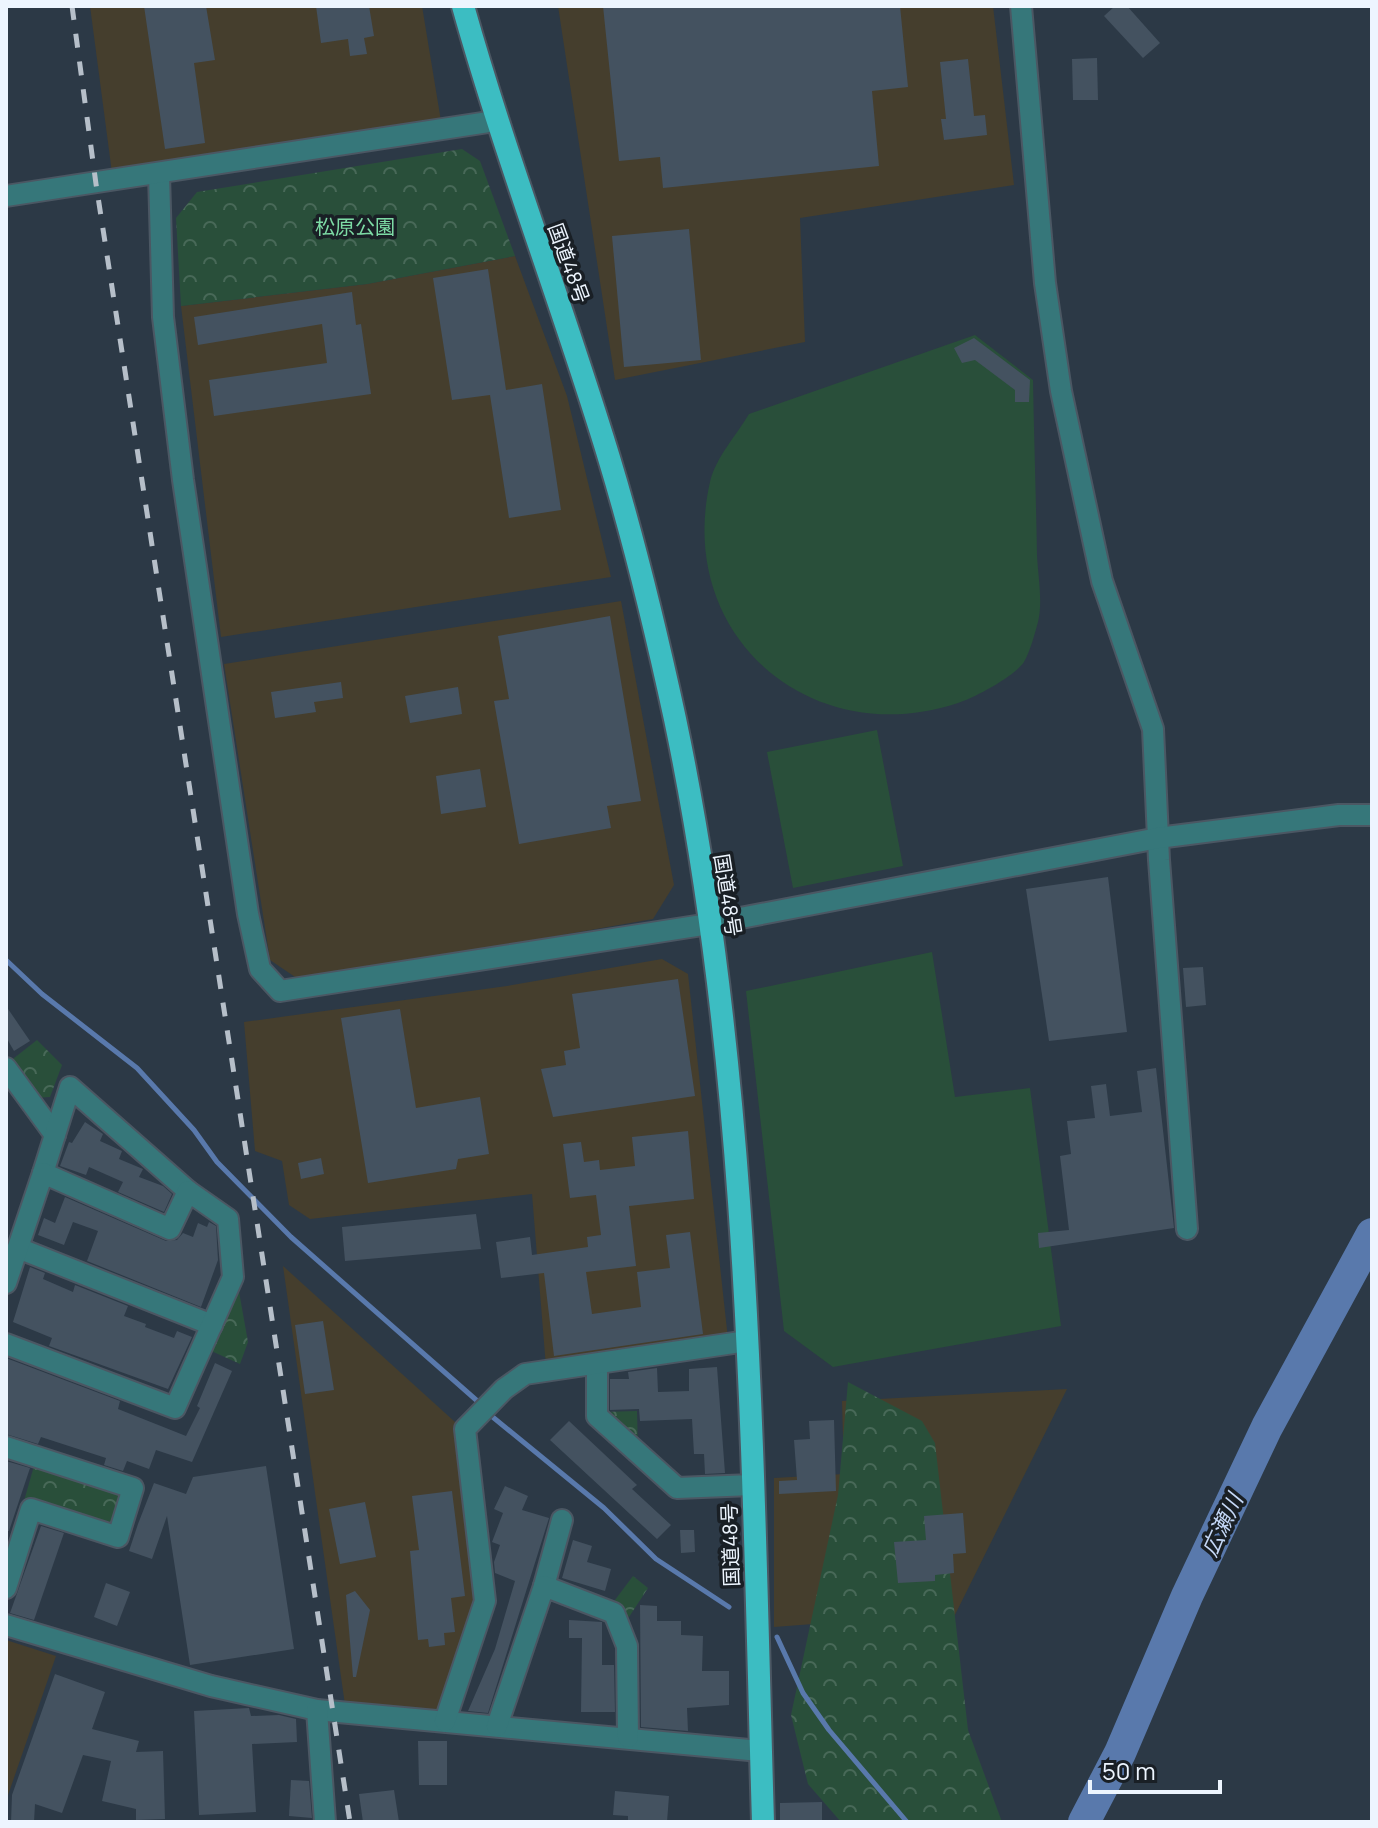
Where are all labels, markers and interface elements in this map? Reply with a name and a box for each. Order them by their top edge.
park label: 松原公園 [315,213,395,240]
street label: 国道48号 [542,219,596,307]
street label: 国道48号 [708,852,748,938]
water label: 広瀬川 [1194,1487,1250,1561]
street label: 国道48号 [715,1503,745,1587]
scale bar [1090,1744,1220,1794]
text: 50 m [1102,1754,1156,1787]

